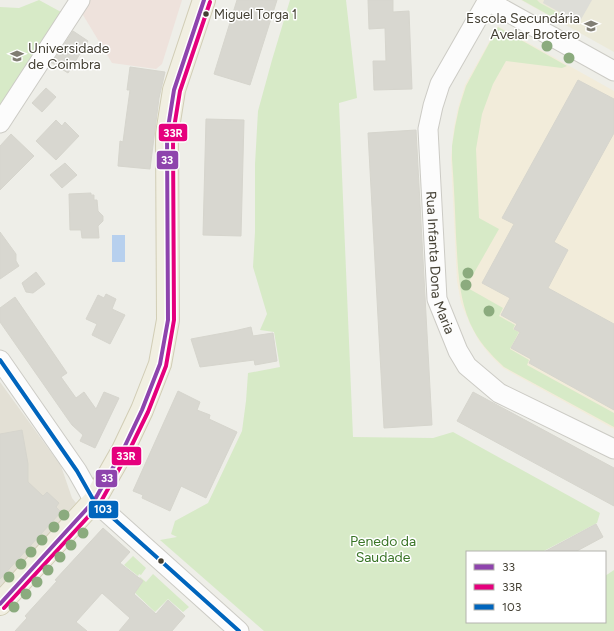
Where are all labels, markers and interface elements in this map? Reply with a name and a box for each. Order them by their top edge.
place label: Miguel Torga 1 [214,7,297,22]
marker: Miguel Torga 1 [201,9,211,19]
place label: Escola Secundária Avelar Brotero [466,10,580,43]
school or university icon: Escola Secundária Avelar Brotero [583,18,599,34]
place label: Universidade de Coimbra [28,40,110,73]
school or university icon: Universidade de Coimbra [9,48,25,64]
line badge: 33R [158,123,188,142]
text: 33R [163,127,183,140]
line badge: 33 [156,150,179,170]
text: 33 [161,154,173,167]
street label: Rua Infanta Dona Maria [423,191,459,336]
line badge: 33R [111,446,142,466]
text: 33R [116,450,136,463]
line badge: 33 [95,469,118,488]
text: 33 [101,472,113,485]
line badge: 103 [88,500,119,519]
text: 103 [94,503,112,516]
park label: Penedo da Saudade [350,533,416,566]
legend [466,551,606,623]
unlabelled marker [156,556,166,566]
text: 33 [502,560,515,574]
text: 33R [502,580,523,594]
text: 103 [502,600,521,614]

